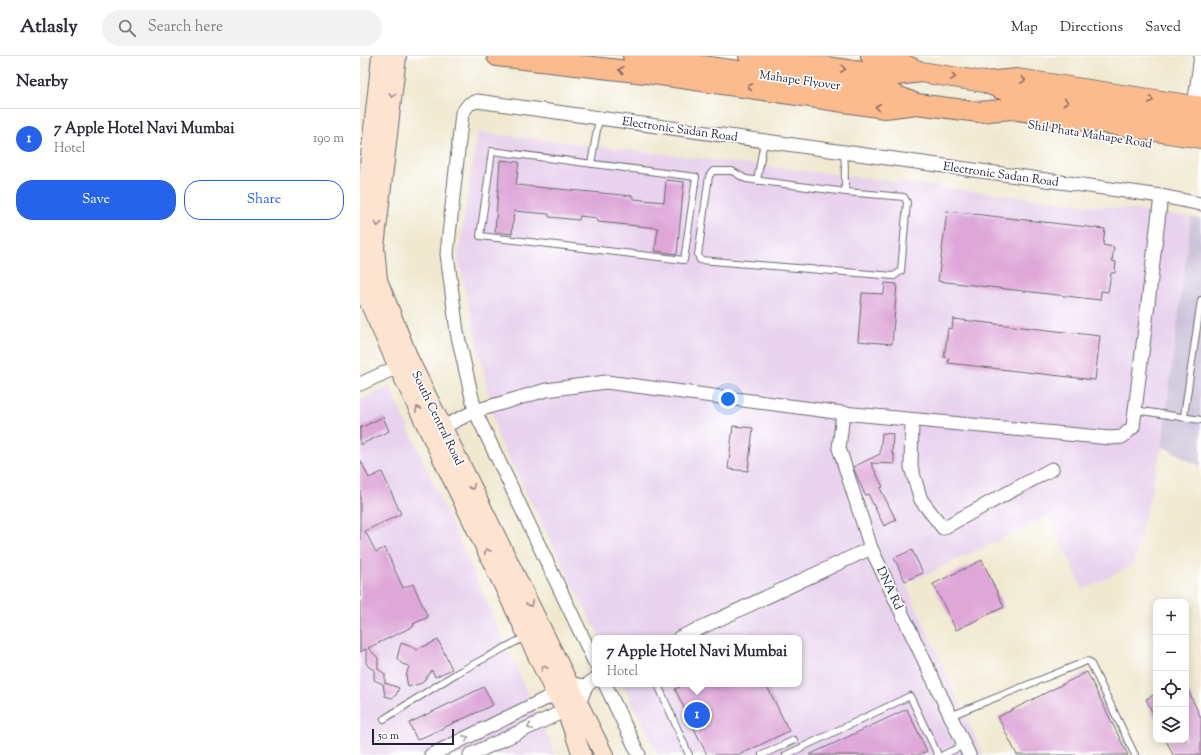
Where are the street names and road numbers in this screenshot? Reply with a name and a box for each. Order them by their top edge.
street label: Mahape Flyover [758,66,842,96]
street label: Electronic Sadan Road [621,113,739,147]
street label: Shil Phata Mahape Road [1026,116,1154,154]
street label: Electronic Sadan Road [942,158,1060,192]
street label: South Central Road [406,368,468,469]
street label: DNA Rd [871,564,907,613]

